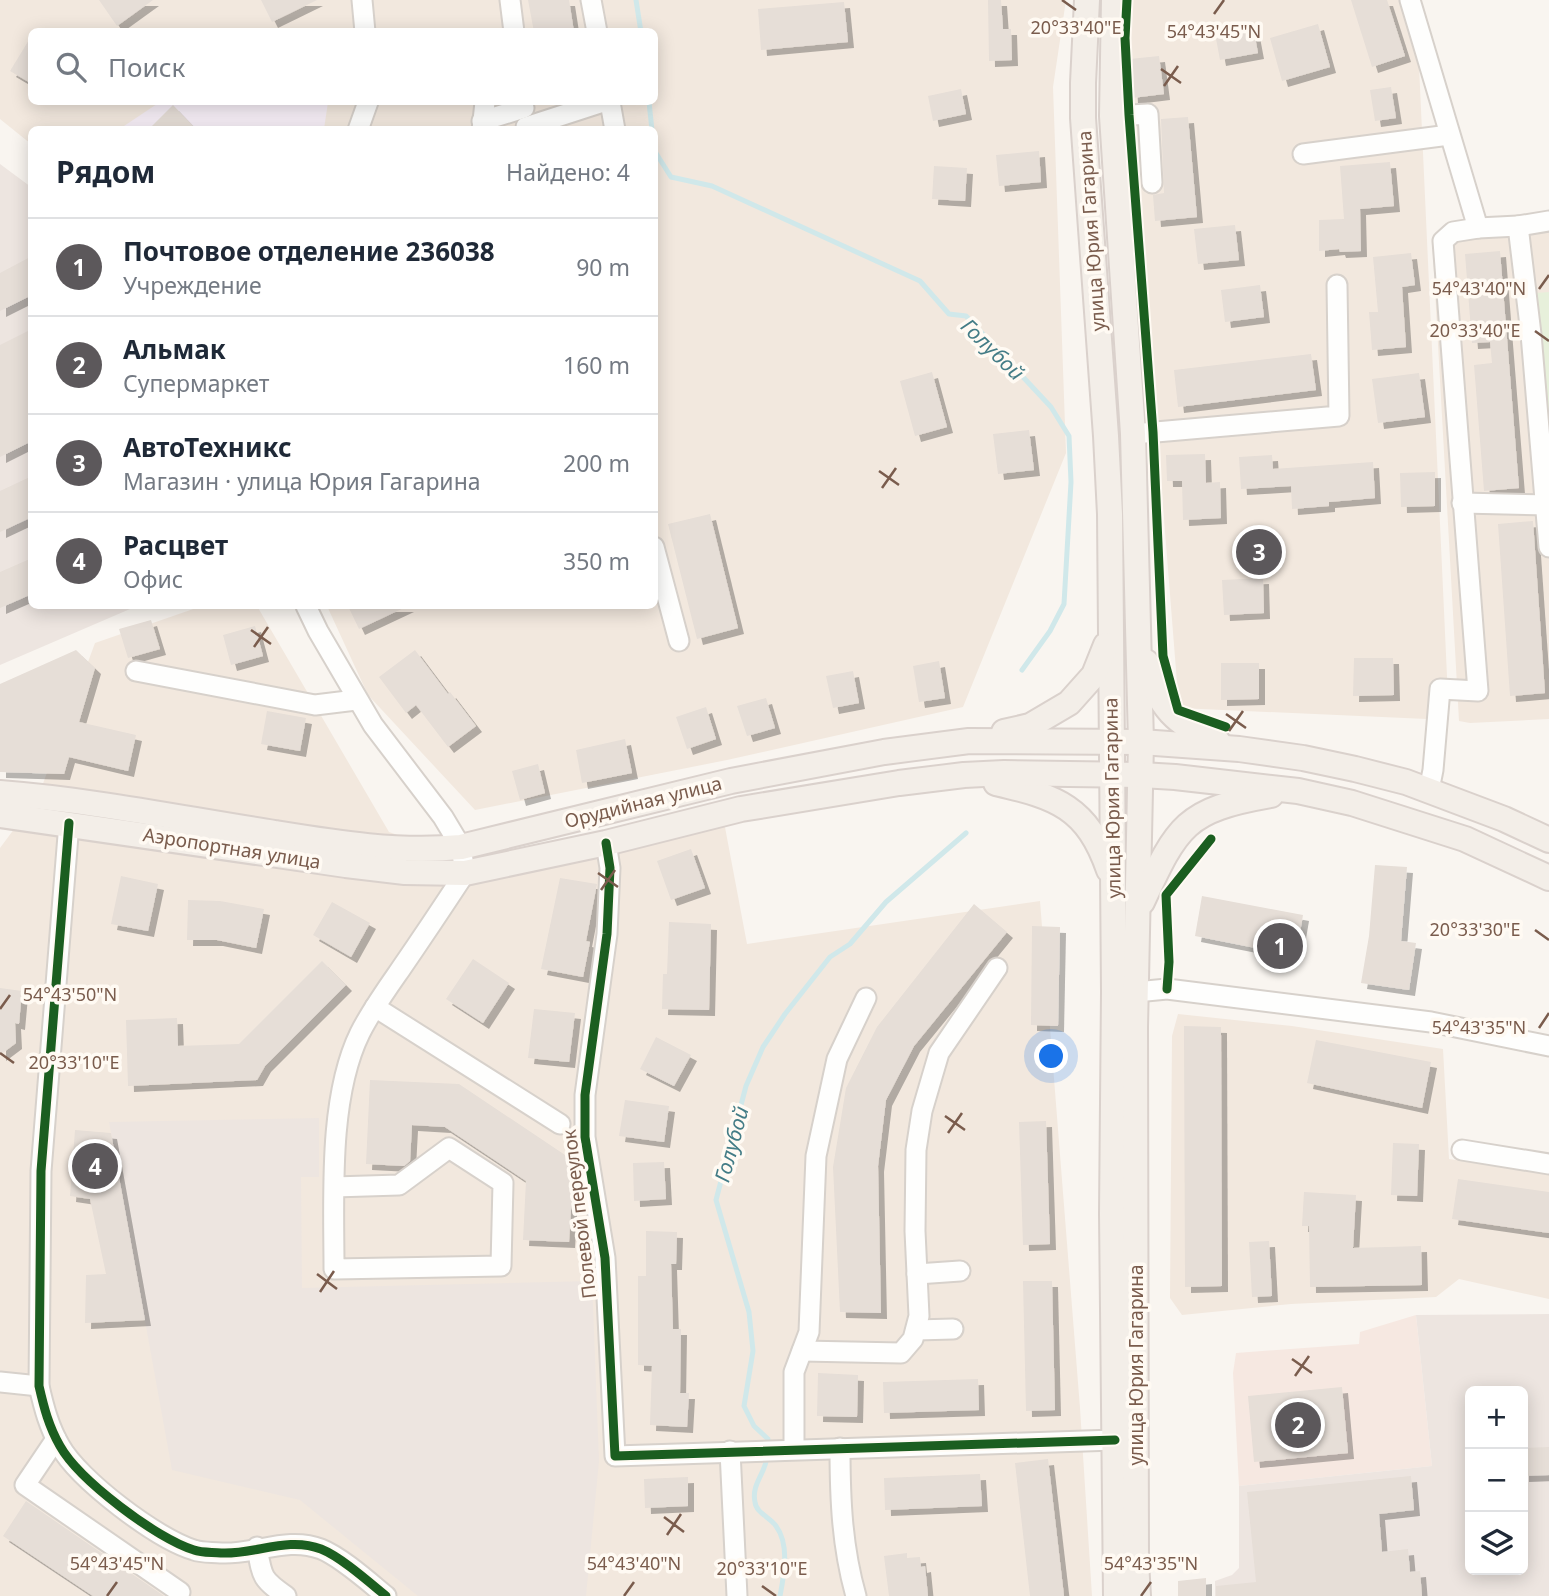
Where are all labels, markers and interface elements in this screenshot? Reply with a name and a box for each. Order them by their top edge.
text: 20°33'40"E [1031,15,1121,39]
text: 54°43'45"N [1167,19,1261,43]
search box [28,28,658,105]
icon: search [52,48,90,86]
text: Поиск [108,49,185,85]
street label: улица Юрия Гагарина [1071,130,1111,332]
text: Рядом [56,151,155,192]
text: Найдено: 4 [506,156,630,188]
text: Почтовое отделение 236038 [123,233,495,269]
text: 1 [72,251,86,283]
text: 90 m [576,251,630,283]
text: Учреждение [123,269,262,301]
text: 54°43'40"N [1432,276,1526,300]
water label: Голубой [955,312,1031,386]
text: 20°33'40"E [1430,318,1520,342]
text: Альмак [123,331,226,367]
text: 2 [72,349,86,381]
text: 160 m [563,349,630,381]
text: Супермаркет [123,367,269,399]
text: АвтоТехникс [123,429,292,465]
text: 3 [72,447,86,479]
text: 200 m [563,447,630,479]
text: Магазин · улица Юрия Гагарина [123,465,481,497]
pin: 3 [1236,526,1282,578]
text: Расцвет [123,527,228,563]
text: 4 [72,545,86,577]
text: 350 m [563,545,630,577]
text: Офис [123,563,183,595]
street label: улица Юрия Гагарина [1097,697,1127,899]
street label: Орудийная улица [562,770,724,834]
street label: Аэропортная улица [141,821,323,875]
text: 20°33'30"E [1430,917,1520,941]
pin: 1 [1257,920,1303,972]
text: 54°43'50"N [23,982,117,1006]
text: 54°43'35"N [1432,1015,1526,1039]
your location [1034,1039,1068,1073]
text: 20°33'10"E [29,1050,119,1074]
water label: Голубой [707,1103,755,1185]
street label: Полевой переулок [556,1128,602,1300]
pin: 4 [72,1140,118,1192]
street label: улица Юрия Гагарина [1123,1265,1149,1465]
map controls [1465,1386,1528,1575]
button: + [1465,1386,1528,1449]
pin: 2 [1275,1399,1321,1451]
button: − [1465,1449,1528,1512]
button: layers [1465,1512,1528,1575]
text: 54°43'45"N [70,1551,164,1575]
text: 54°43'40"N [587,1551,681,1575]
text: 54°43'35"N [1104,1551,1198,1575]
text: 20°33'10"E [717,1556,807,1580]

